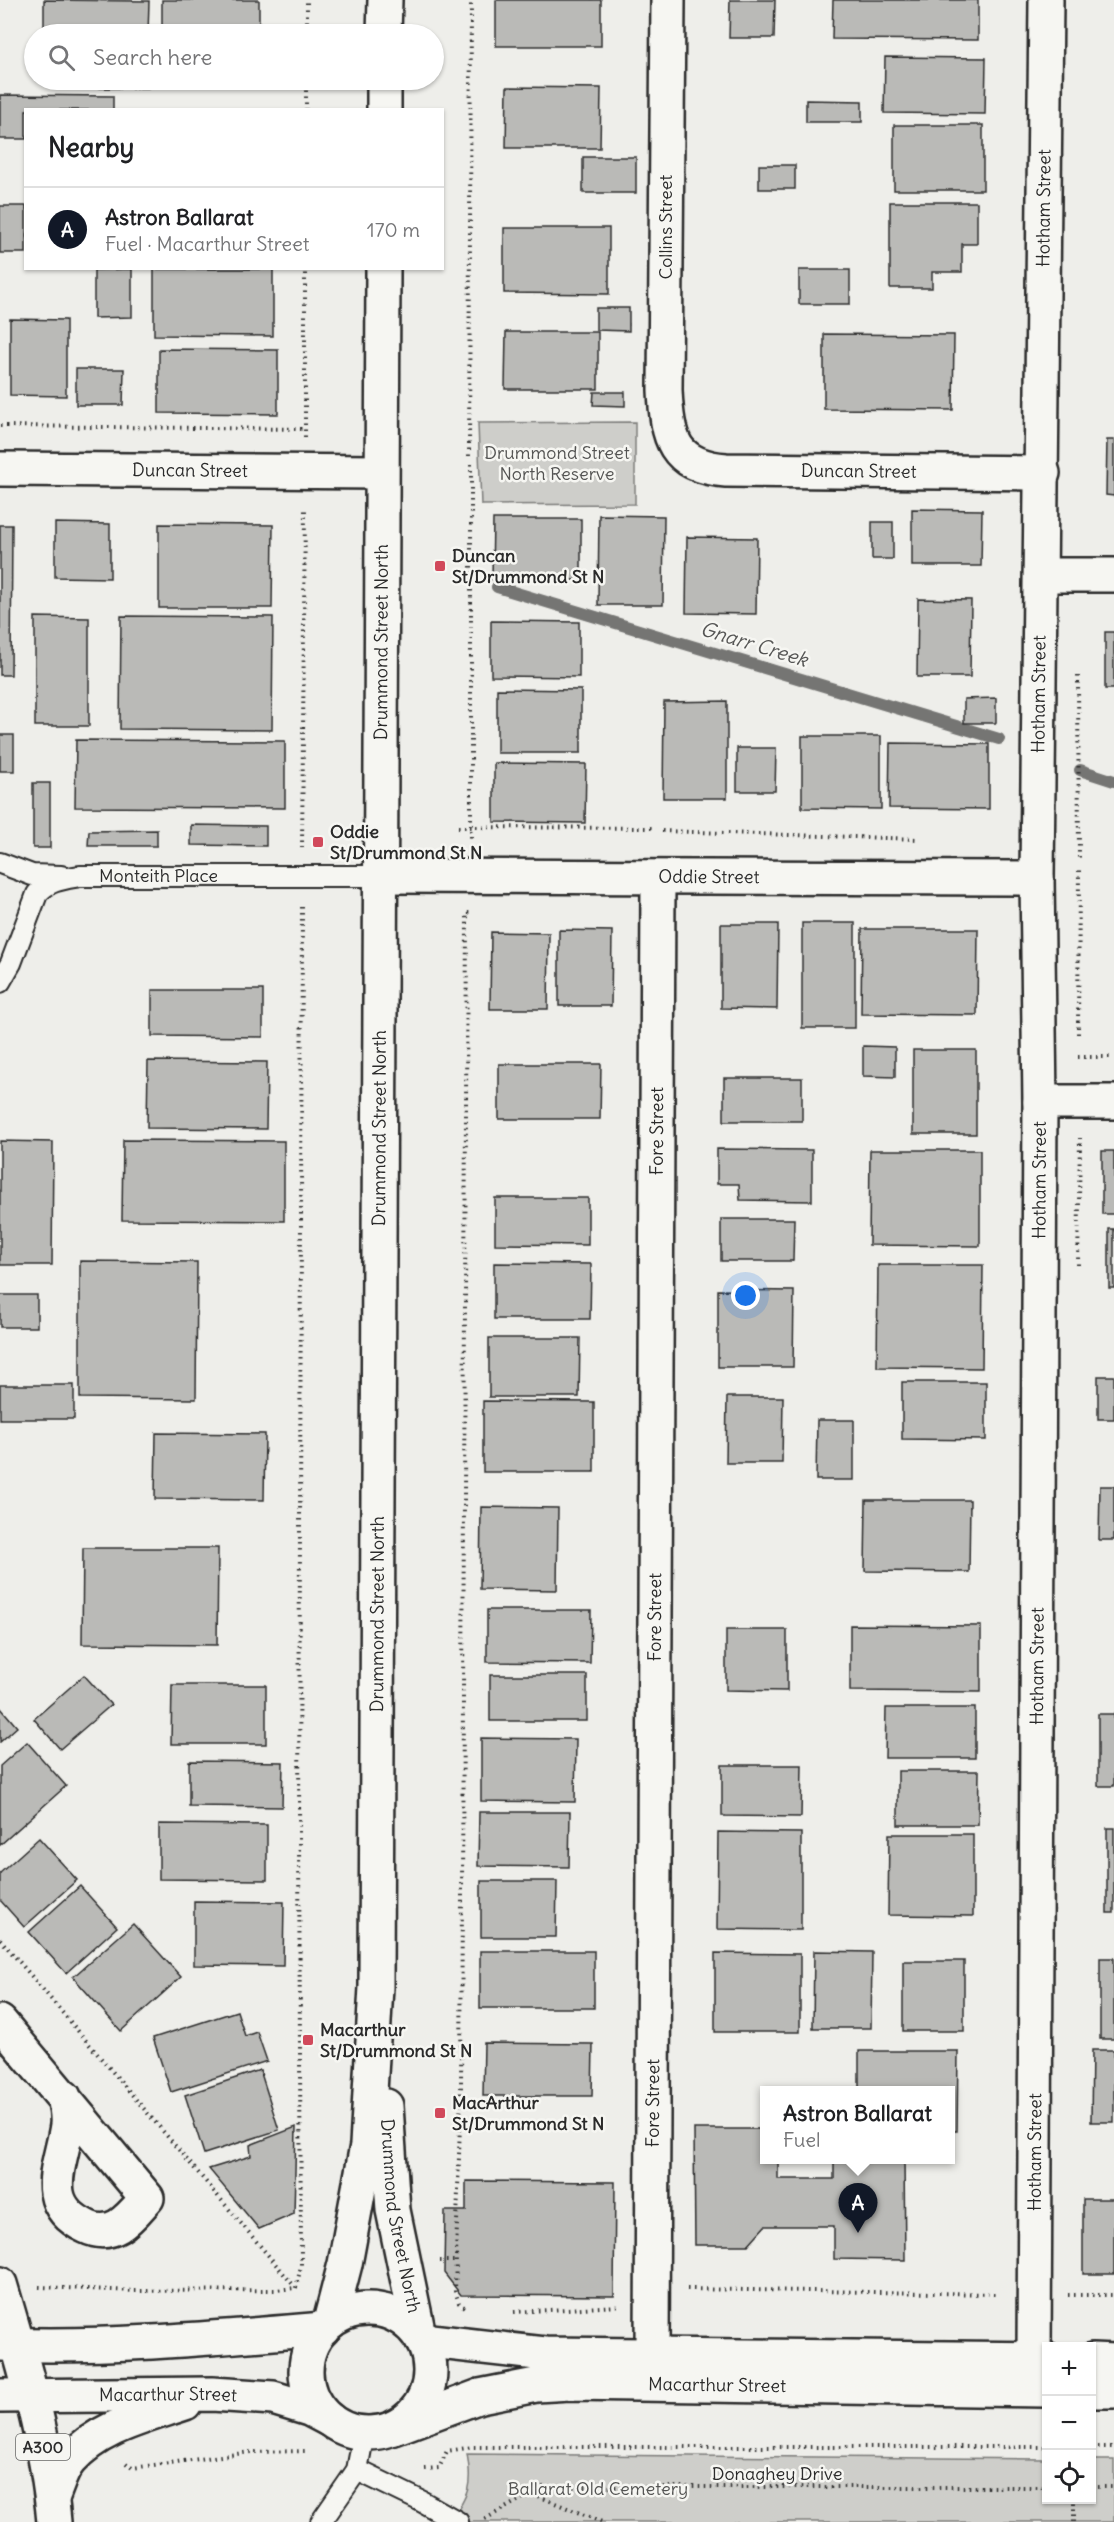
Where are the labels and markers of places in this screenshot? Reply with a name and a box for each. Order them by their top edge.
place label: Duncan St/Drummond St N [452,544,604,588]
marker: Duncan St/Drummond St N [433,559,447,573]
place label: Oddie St/Drummond St N [330,820,482,864]
marker: Oddie St/Drummond St N [311,835,325,849]
place label: Macarthur St/Drummond St N [320,2018,472,2062]
marker: Macarthur St/Drummond St N [301,2033,315,2047]
place label: MacArthur St/Drummond St N [452,2091,604,2135]
marker: MacArthur St/Drummond St N [433,2106,447,2120]
pin: A [838,2184,878,2233]

